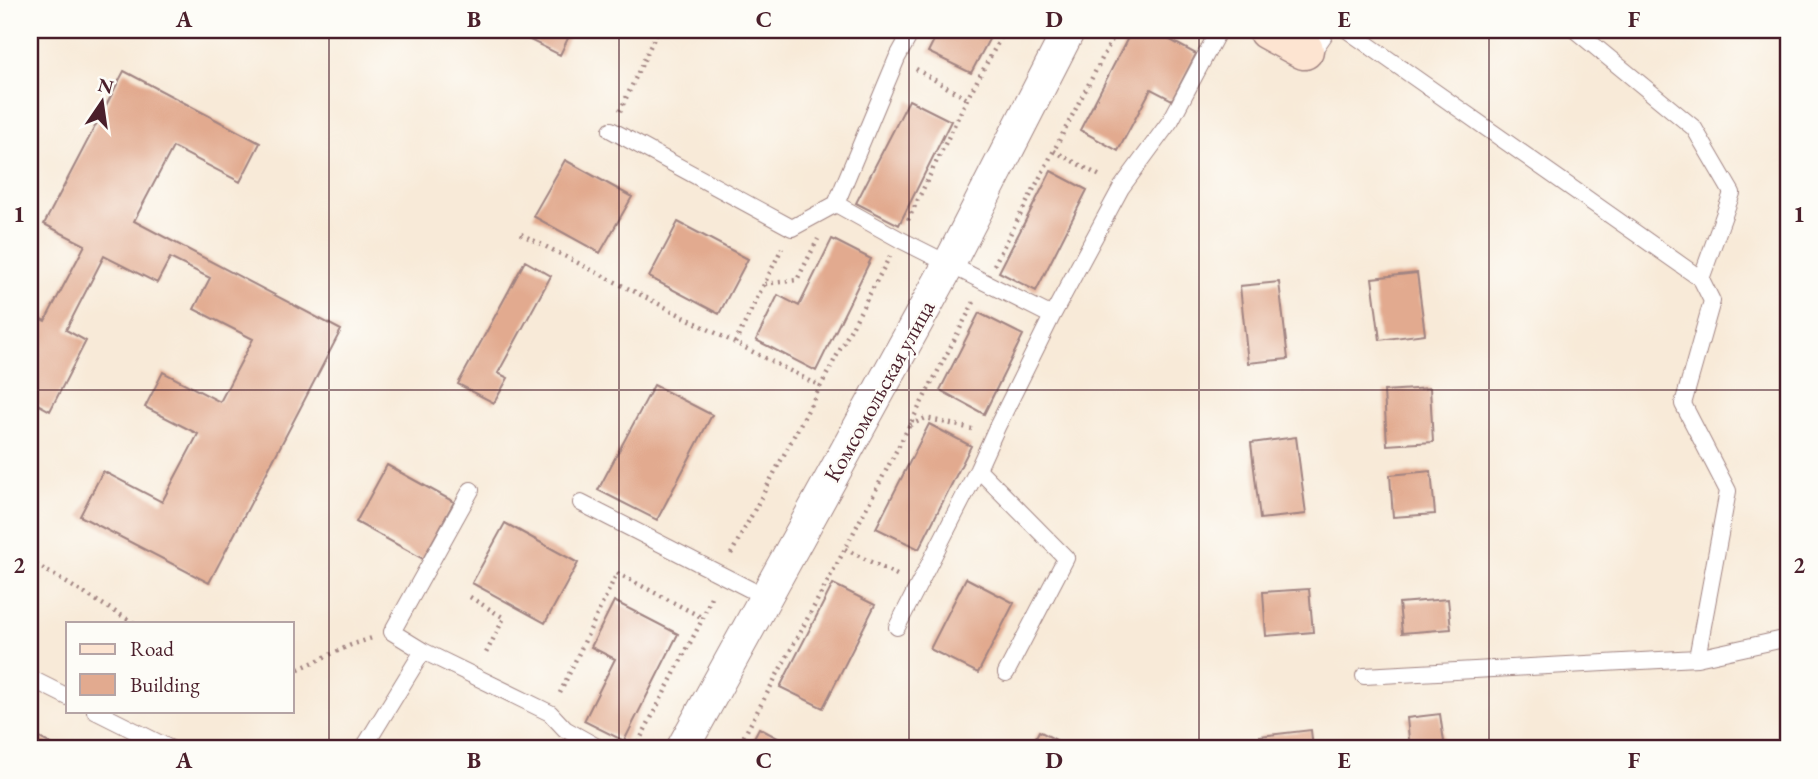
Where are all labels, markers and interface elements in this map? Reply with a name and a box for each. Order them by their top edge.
text: A [175,4,193,34]
text: B [467,4,481,34]
text: C [756,4,772,34]
text: D [1045,4,1063,34]
text: E [1337,4,1351,34]
text: F [1628,4,1641,34]
north arrow [66,66,136,136]
text: N [95,72,117,100]
text: 1 [13,199,25,229]
text: 1 [1793,199,1805,229]
street label: Комсомольская улица [817,294,942,487]
text: 2 [13,550,25,580]
text: 2 [1793,550,1805,580]
legend [66,622,294,712]
text: Road [130,635,174,662]
text: Building [130,671,200,698]
text: A [175,745,193,775]
text: B [467,745,481,775]
text: C [756,745,772,775]
text: D [1045,745,1063,775]
text: E [1337,745,1351,775]
text: F [1628,745,1641,775]

